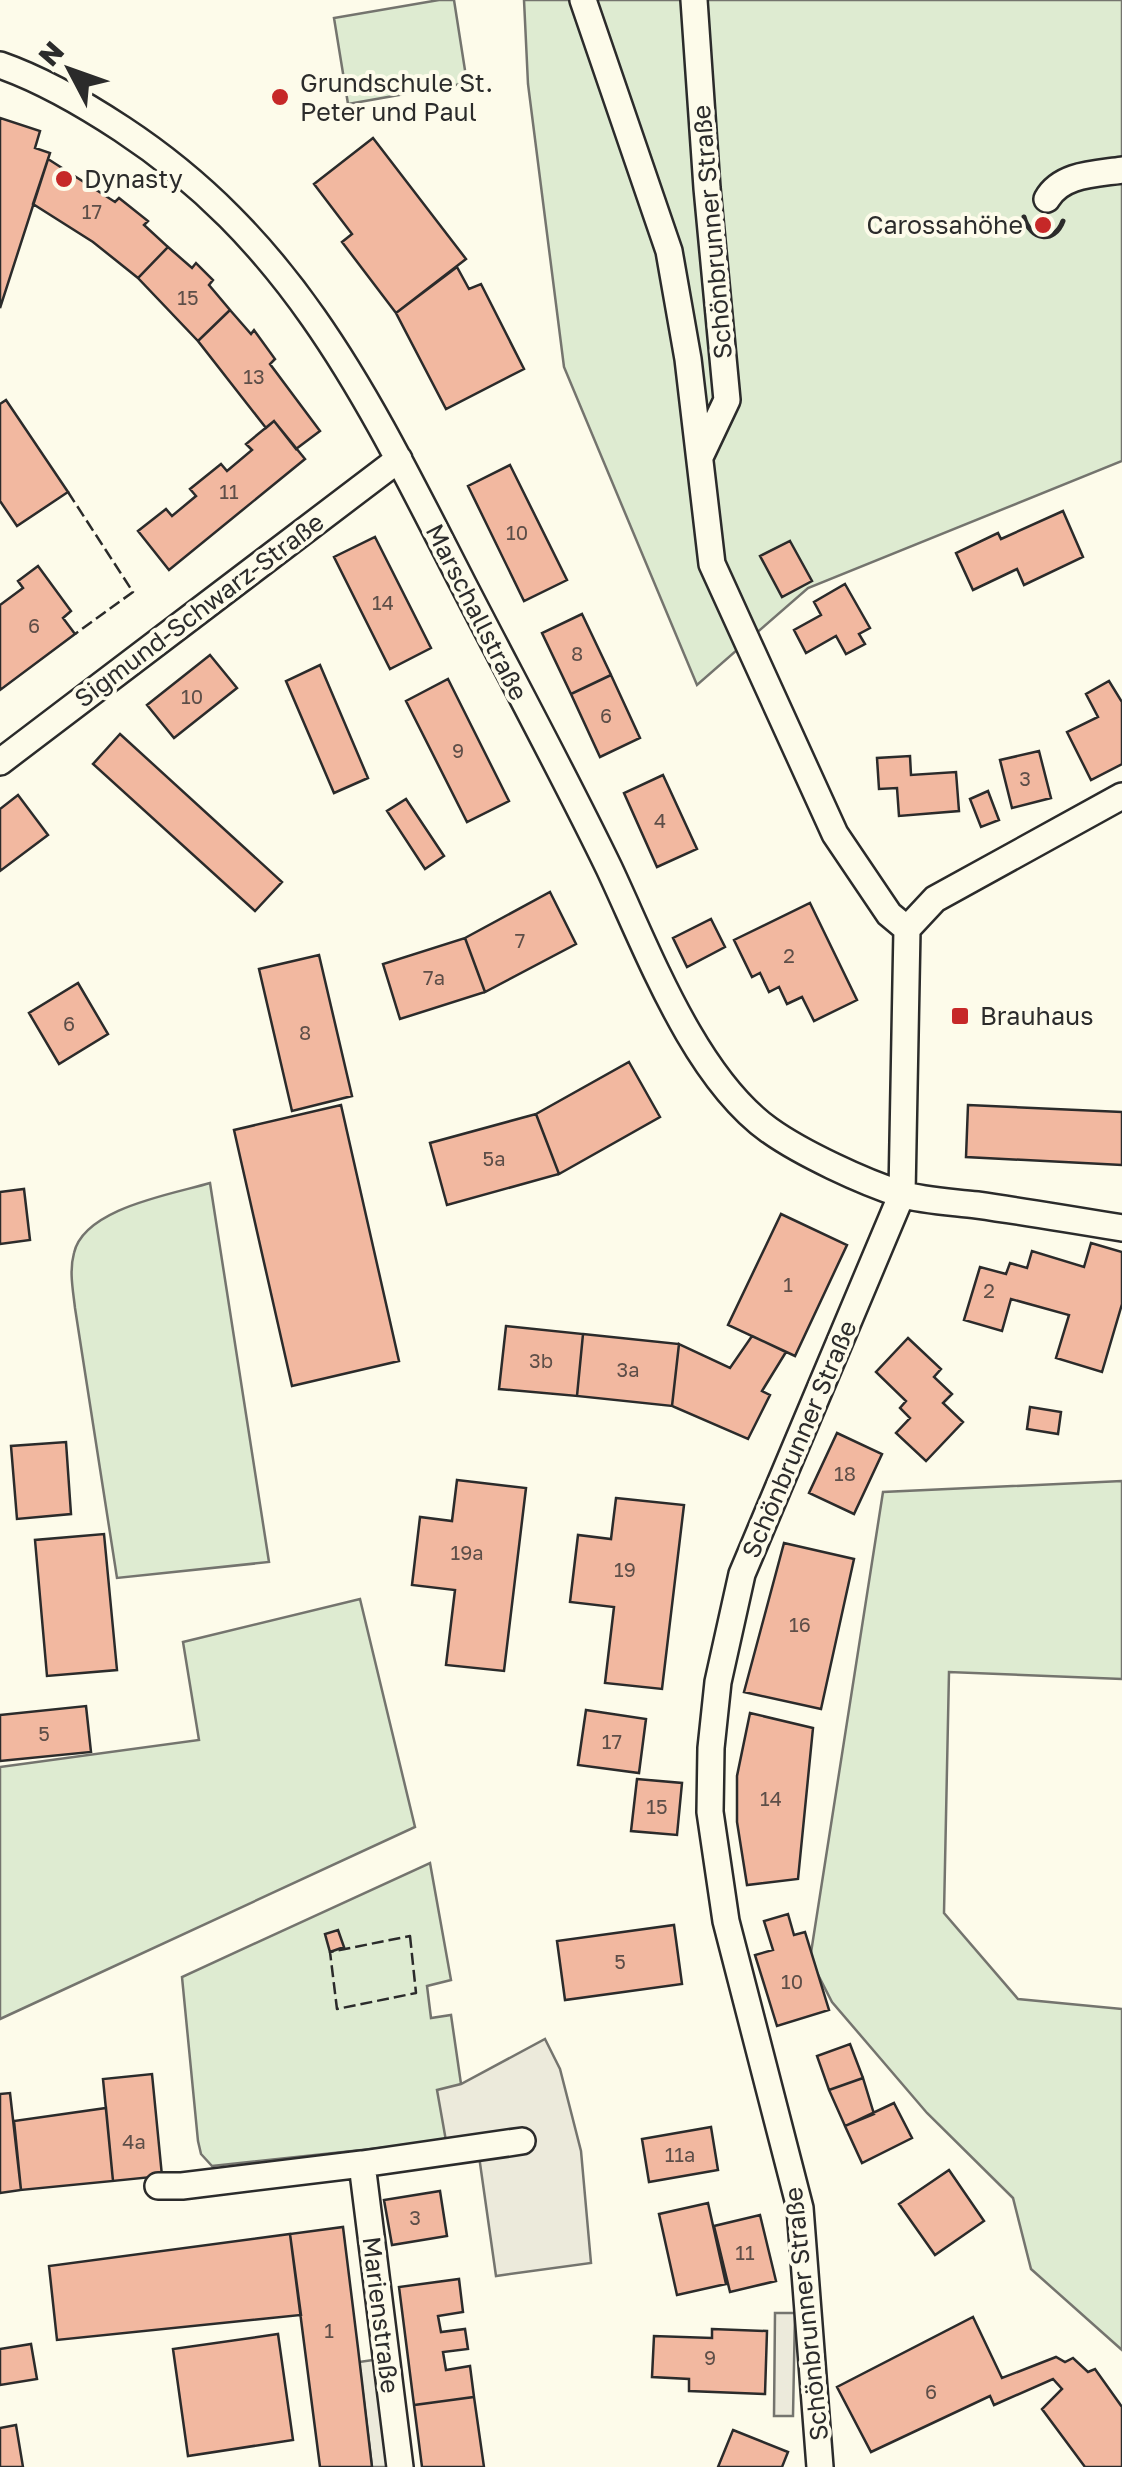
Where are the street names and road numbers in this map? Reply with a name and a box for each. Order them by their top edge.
street label: Schönbrunner Straße [685,104,738,360]
street label: Sigmund-Schwarz-Straße [68,506,329,713]
street label: Marschallstraße [420,518,535,705]
street label: Schönbrunner Straße [734,1315,863,1562]
street label: Schönbrunner Straße [777,2186,834,2442]
street label: Marienstraße [356,2235,406,2395]

